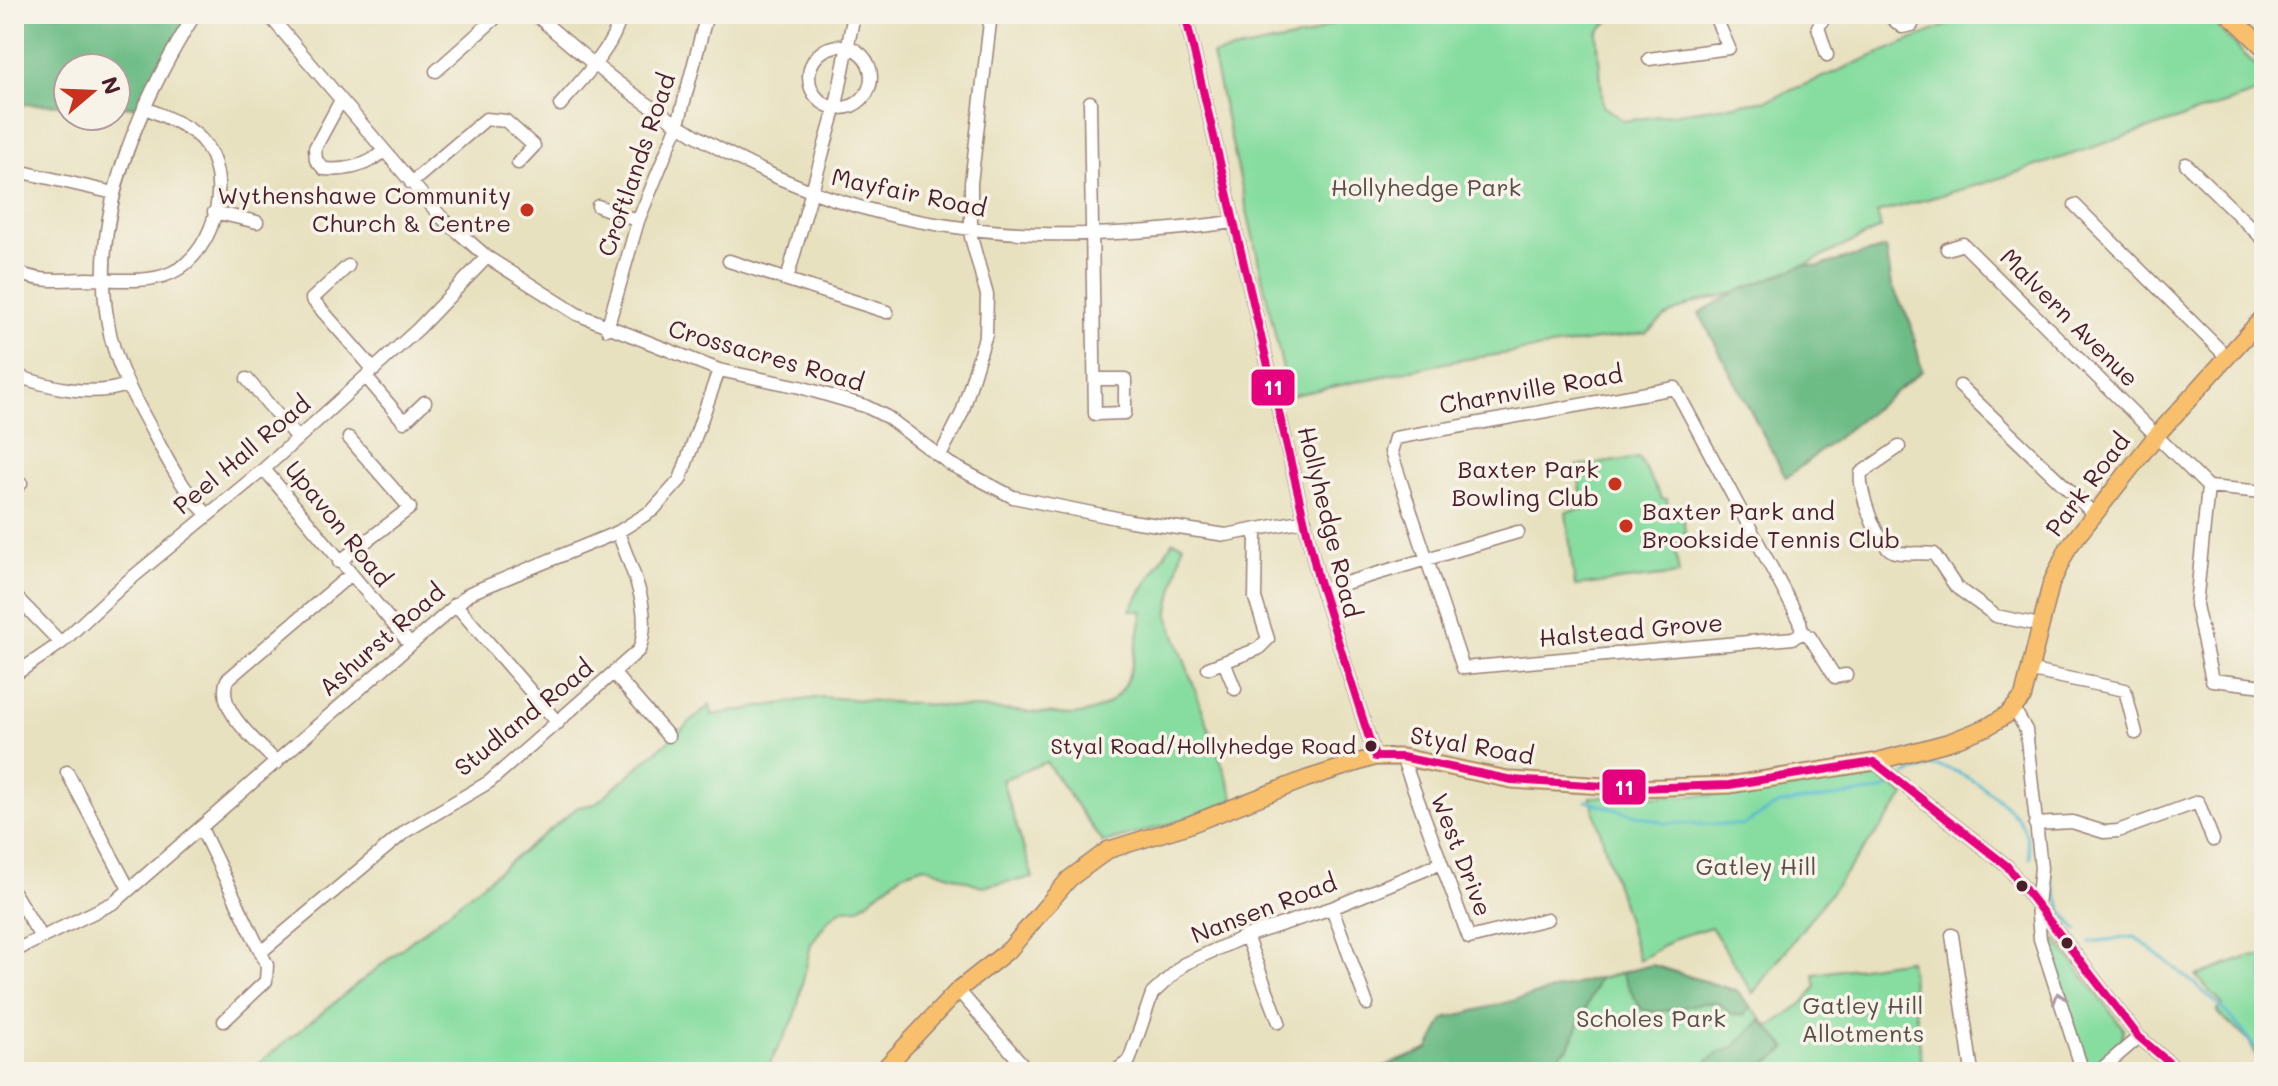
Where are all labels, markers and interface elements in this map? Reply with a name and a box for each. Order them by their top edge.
north arrow [52,52,132,132]
street label: Croftlands Road [590,69,681,260]
text: N [95,73,128,98]
street label: Mayfair Road [829,160,990,223]
park label: Hollyhedge Park [1331,171,1521,202]
place label: Wythenshawe Community Church & Centre [217,179,511,238]
marker: Wythenshawe Community Church & Centre [518,201,536,219]
street label: Malvern Avenue [1994,241,2146,393]
street label: Crossacres Road [665,312,868,397]
street label: Charnville Road [1437,357,1625,420]
line badge: 11 [1250,368,1296,407]
text: 11 [1263,372,1283,401]
street label: Peel Hall Road [166,387,316,520]
street label: Hollyhedge Road [1292,423,1369,620]
street label: Park Road [2038,426,2136,542]
place label: Baxter Park Bowling Club [1451,453,1599,512]
street label: Upavon Road [279,454,400,592]
marker: Baxter Park Bowling Club [1606,475,1624,493]
place label: Baxter Park and Brookside Tennis Club [1642,495,1900,554]
marker: Baxter Park and Brookside Tennis Club [1617,517,1635,535]
street label: Ashurst Road [312,576,450,702]
street label: Halstead Grove [1538,606,1724,653]
street label: Studland Road [447,651,599,782]
street label: Styal Road [1408,718,1537,771]
place label: Styal Road/Hollyhedge Road [1050,731,1356,760]
marker: Styal Road/Hollyhedge Road [1363,738,1379,754]
line badge: 11 [1601,768,1647,806]
text: 11 [1614,772,1634,801]
street label: West Drive [1425,789,1500,920]
park label: Gatley Hill [1696,850,1816,881]
street label: Nansen Road [1186,866,1341,950]
unlabelled marker [2014,878,2030,894]
unlabelled marker [2059,935,2075,951]
park label: Gatley Hill Allotments [1802,989,1924,1048]
one-way arrow [2053,991,2069,1005]
park label: Scholes Park [1576,1002,1726,1033]

